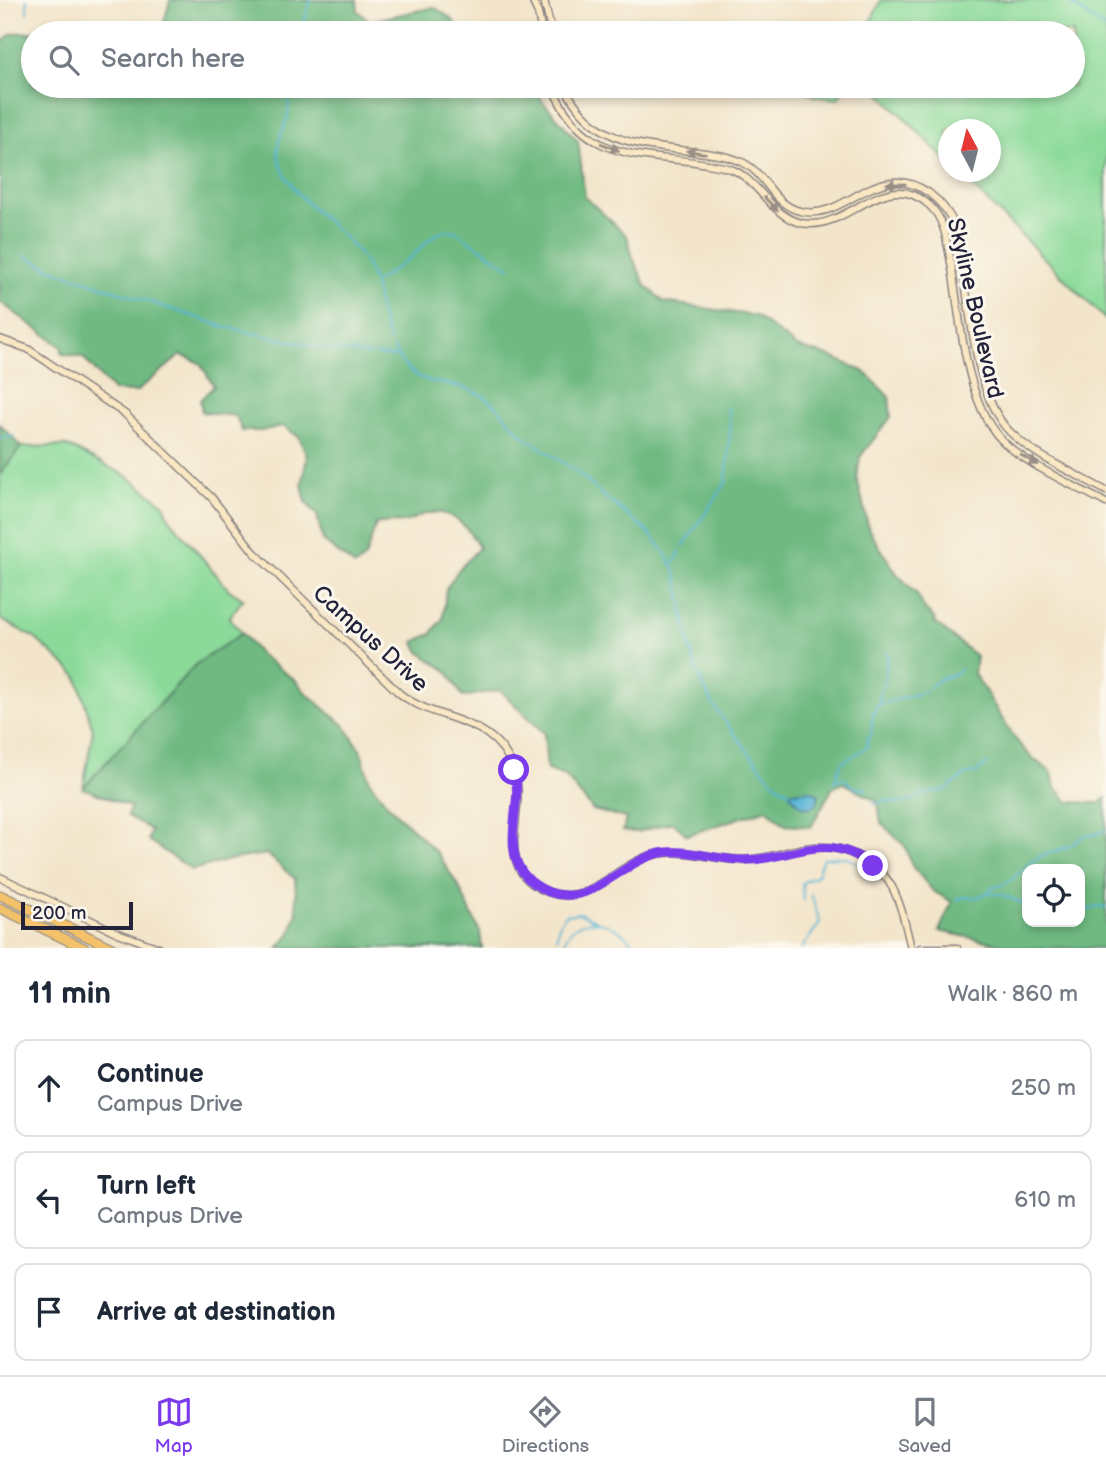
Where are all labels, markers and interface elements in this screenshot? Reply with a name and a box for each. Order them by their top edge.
search box [21,21,1085,98]
icon: search [45,41,83,79]
text: Search here [101,44,245,75]
north arrow [938,119,1001,182]
one-way arrow [600,142,621,153]
one-way arrow [685,147,707,158]
one-way arrow [885,178,907,190]
one-way arrow [763,196,780,213]
street label: Skyline Boulevard [941,215,1009,401]
one-way arrow [1020,453,1039,466]
street label: Campus Drive [307,579,434,698]
route start [498,754,529,785]
route end [857,850,888,881]
map controls [1022,864,1085,927]
button: locate [1022,864,1085,927]
scale bar [21,899,133,931]
text: 200 m [32,902,86,925]
text: 11 min [28,976,111,1012]
text: Walk · 860 m [948,980,1078,1008]
text: Continue [97,1059,204,1090]
icon: ahead [30,1069,68,1107]
text: 250 m [1010,1074,1076,1102]
text: Campus Drive [97,1090,243,1118]
text: Turn left [97,1171,196,1202]
icon: left [30,1181,68,1219]
text: 610 m [1014,1186,1076,1214]
text: Campus Drive [97,1202,243,1230]
icon: arrive [30,1293,68,1331]
text: Arrive at destination [97,1297,336,1328]
tab: Map [155,1393,193,1458]
tab: Directions [502,1393,589,1458]
tab: Saved [898,1393,951,1458]

